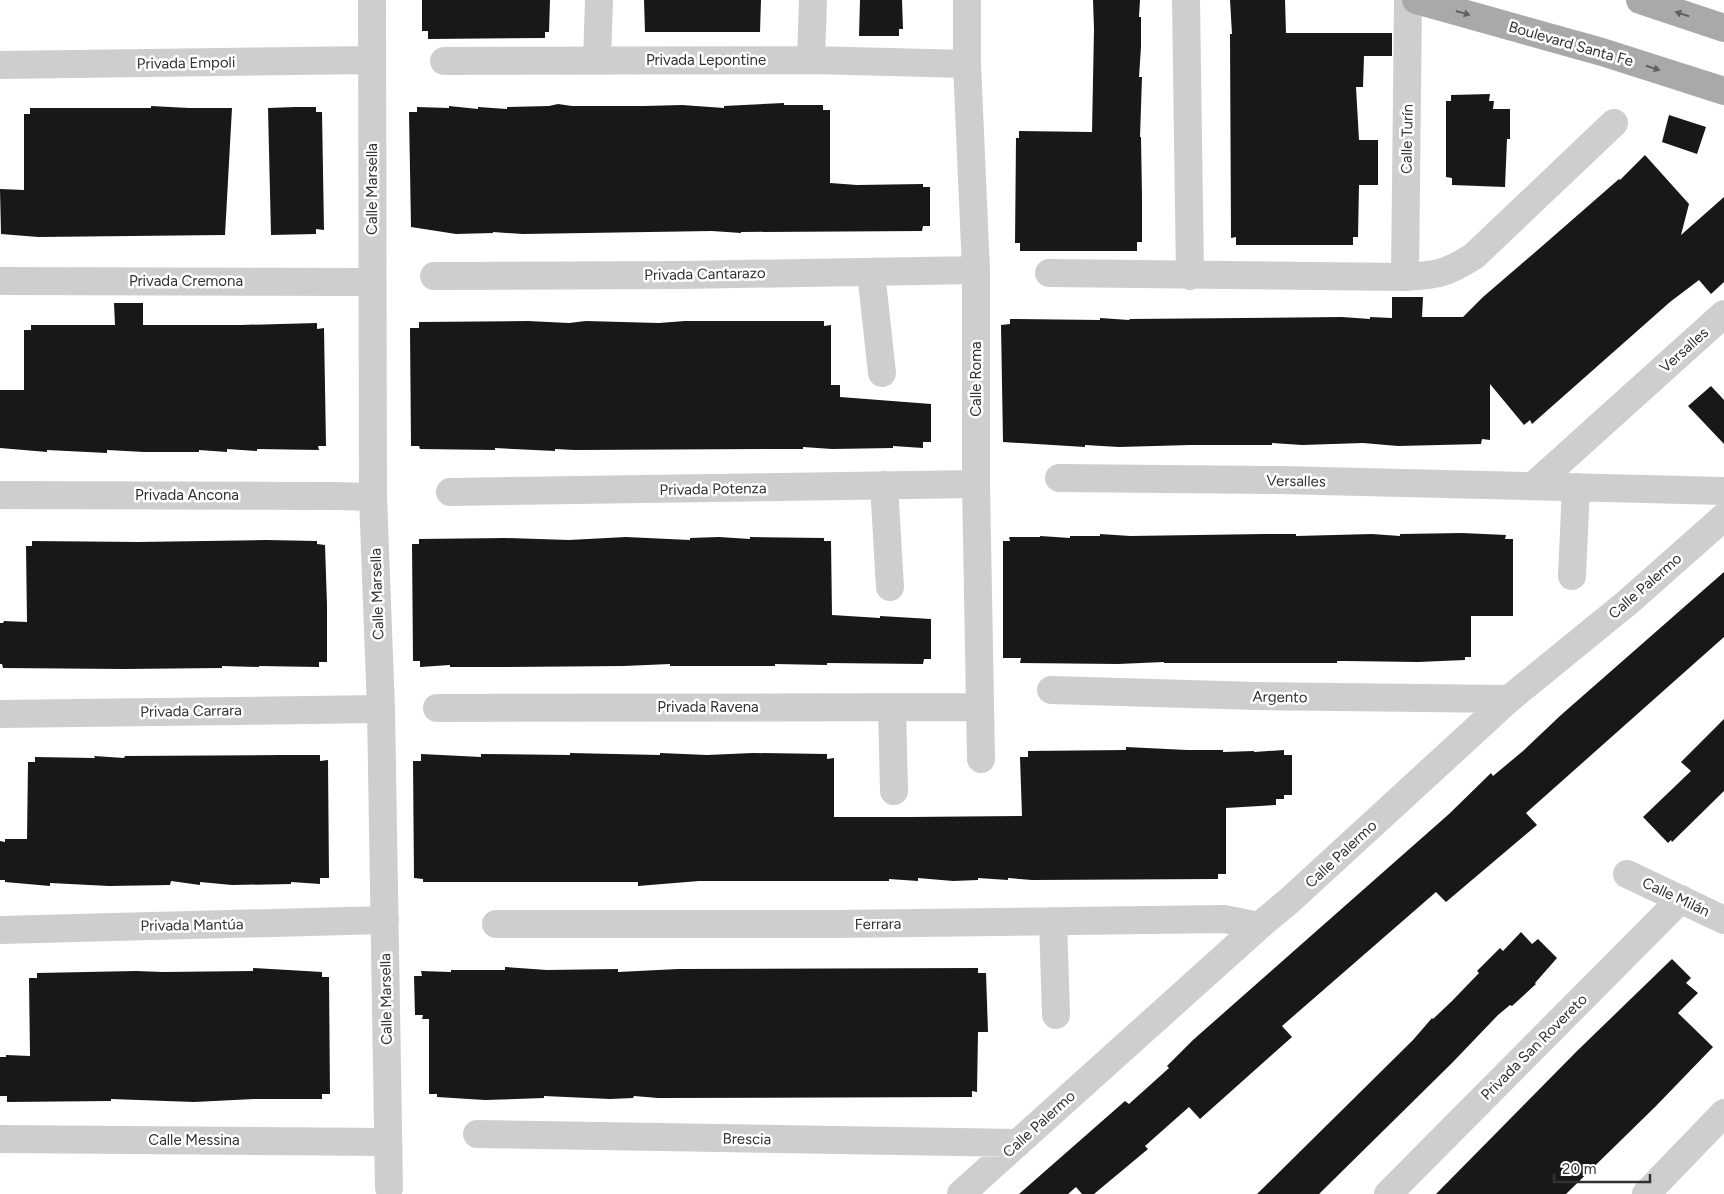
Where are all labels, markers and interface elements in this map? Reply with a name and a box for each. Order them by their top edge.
one-way arrow [1456,9,1471,17]
one-way arrow [1674,10,1689,18]
street label: Boulevard Santa Fe [1507,18,1635,70]
street label: Privada Lepontine [646,51,766,69]
street label: Privada Empoli [137,53,235,73]
one-way arrow [1646,64,1661,72]
street label: Calle Turín [1397,104,1417,174]
street label: Calle Marsella [363,143,381,235]
street label: Privada Cantarazo [644,264,766,284]
street label: Privada Cremona [129,272,243,290]
street label: Versalles [1656,323,1712,377]
street label: Calle Roma [967,341,985,417]
street label: Versalles [1266,471,1326,491]
street label: Privada Potenza [659,479,767,499]
street label: Privada Ancona [135,486,239,504]
street label: Calle Marsella [366,548,388,640]
street label: Calle Palermo [1605,549,1686,623]
street label: Argento [1252,688,1308,706]
street label: Privada Ravena [657,698,759,716]
street label: Privada Carrara [140,701,242,721]
street label: Calle Palermo [1302,816,1381,892]
street label: Calle Milán [1639,874,1713,920]
street label: Privada Mantúa [140,915,244,935]
street label: Ferrara [854,915,902,933]
street label: Calle Marsella [376,953,396,1045]
street label: Privada San Rovereto [1477,990,1591,1104]
street label: Calle Palermo [999,1087,1079,1161]
street label: Brescia [723,1130,771,1148]
street label: Calle Messina [148,1131,240,1149]
scale bar [1554,1152,1650,1184]
text: 20 m [1562,1160,1596,1178]

